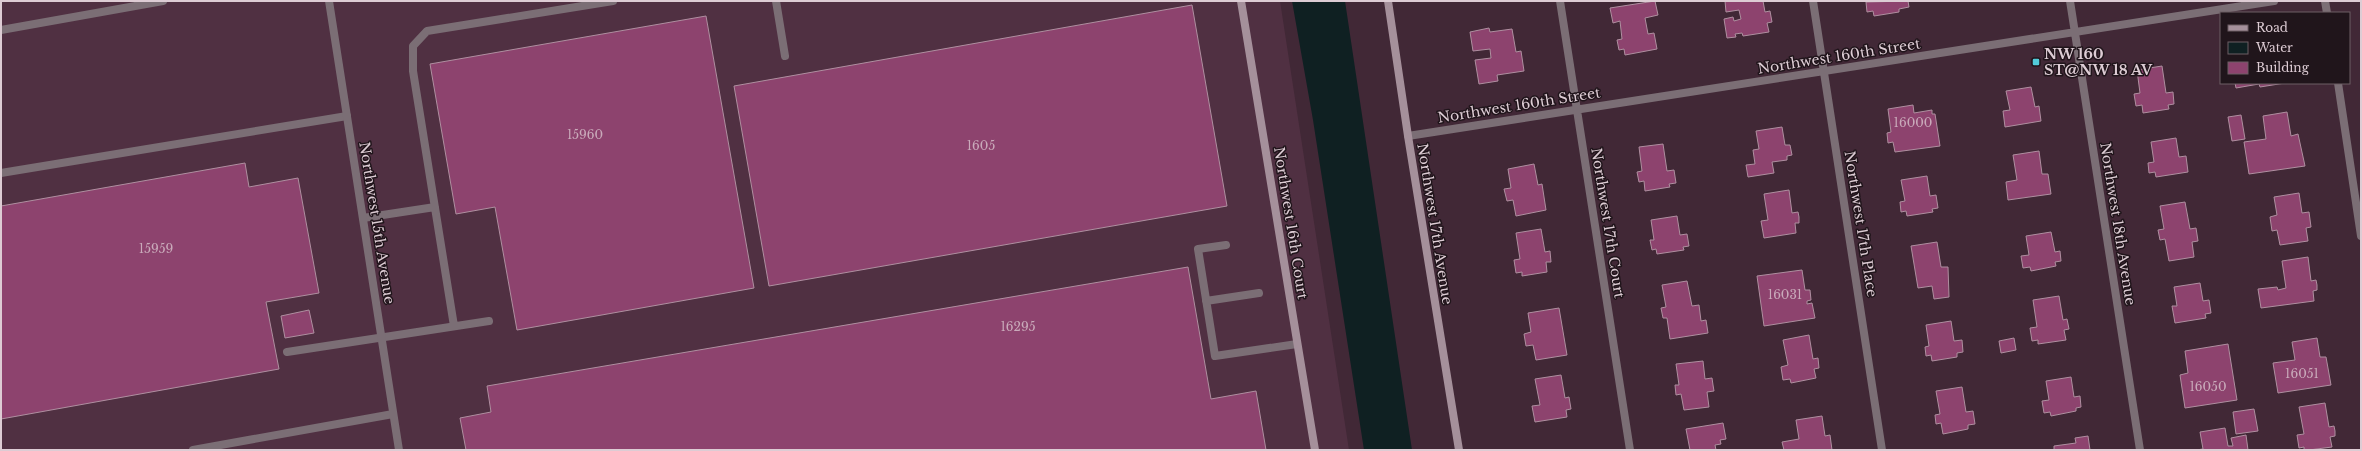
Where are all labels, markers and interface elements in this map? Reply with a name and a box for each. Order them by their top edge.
legend [2220,12,2350,84]
text: Road [2256,20,2288,35]
street label: Northwest 160th Street [1756,34,1922,78]
text: Water [2255,40,2293,55]
place label: NW 160 ST@NW 18 AV [2044,45,2153,79]
marker: NW 160 ST@NW 18 AV [2031,57,2041,67]
text: Building [2256,60,2310,75]
street label: Northwest 160th Street [1436,83,1602,127]
house number: 16000 [1894,115,1932,130]
house number: 15960 [567,127,603,142]
house number: 1605 [967,138,995,153]
street label: Northwest 15th Avenue [355,141,399,305]
street label: Northwest 18th Avenue [2096,141,2140,307]
street label: Northwest 17th Avenue [1413,142,1457,306]
street label: Northwest 16th Court [1270,146,1312,301]
street label: Northwest 17th Court [1587,147,1629,300]
street label: Northwest 17th Place [1841,150,1881,298]
house number: 15959 [139,241,173,256]
house number: 16031 [1768,287,1802,302]
house number: 16295 [1001,319,1036,334]
house number: 16051 [2285,366,2319,381]
house number: 16050 [2189,379,2227,394]

